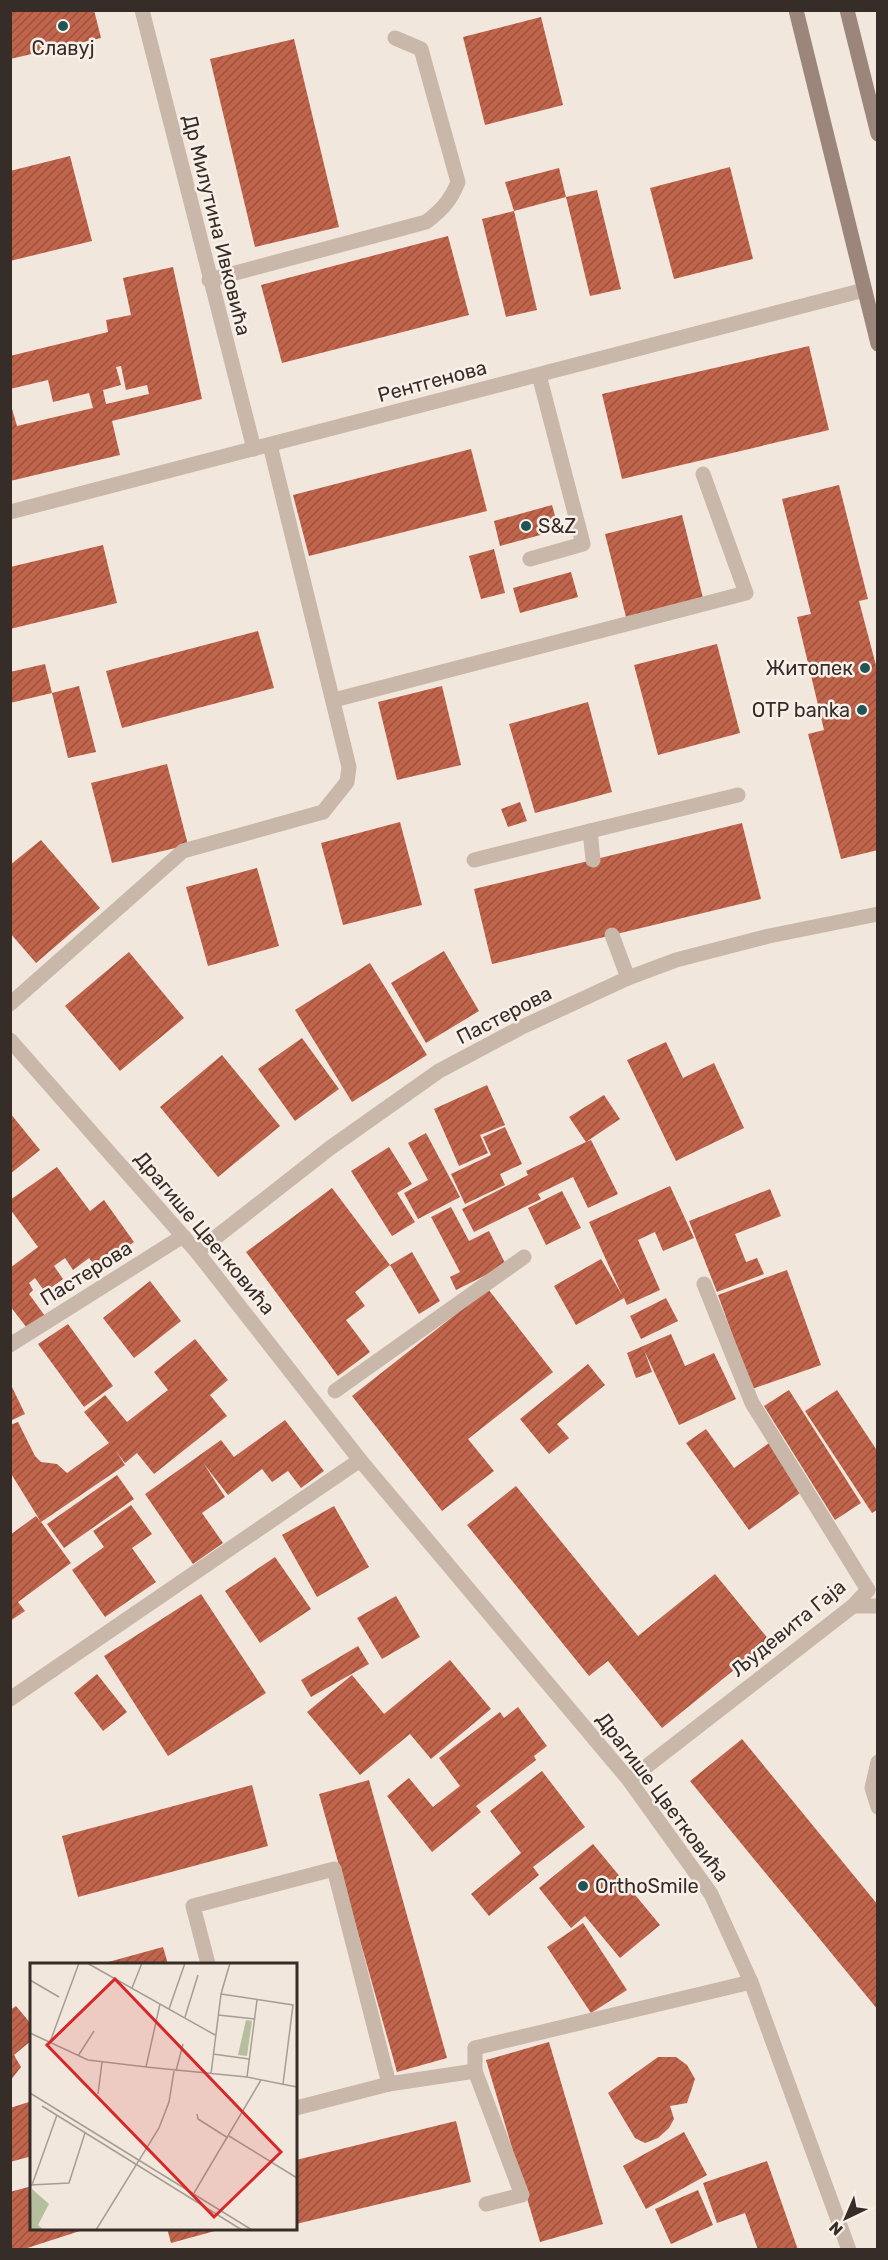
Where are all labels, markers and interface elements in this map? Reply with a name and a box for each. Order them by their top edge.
marker: Славуј [56,19,70,33]
place label: Славуј [31,36,95,60]
street label: Др Милутина Ивковића [178,112,256,338]
street label: Рентгенова [375,355,489,407]
place label: S&Z [538,514,576,538]
marker: S&Z [519,519,533,533]
place label: Житопек [766,656,853,680]
marker: Житопек [858,661,872,675]
place label: OTP banka [752,698,850,722]
marker: OTP banka [855,703,869,717]
street label: Пастерова [452,981,556,1049]
street label: Драгише Цветковића [130,1147,280,1319]
street label: Пастерова [36,1235,136,1311]
street label: Људевита Гаја [726,1574,850,1682]
street label: Драгише Цветковића [592,1708,734,1886]
place label: OrthoSmile [595,1874,699,1898]
marker: OrthoSmile [576,1879,590,1893]
inset map [30,1963,297,2230]
north arrow [816,2188,876,2248]
text: N [825,2218,847,2239]

